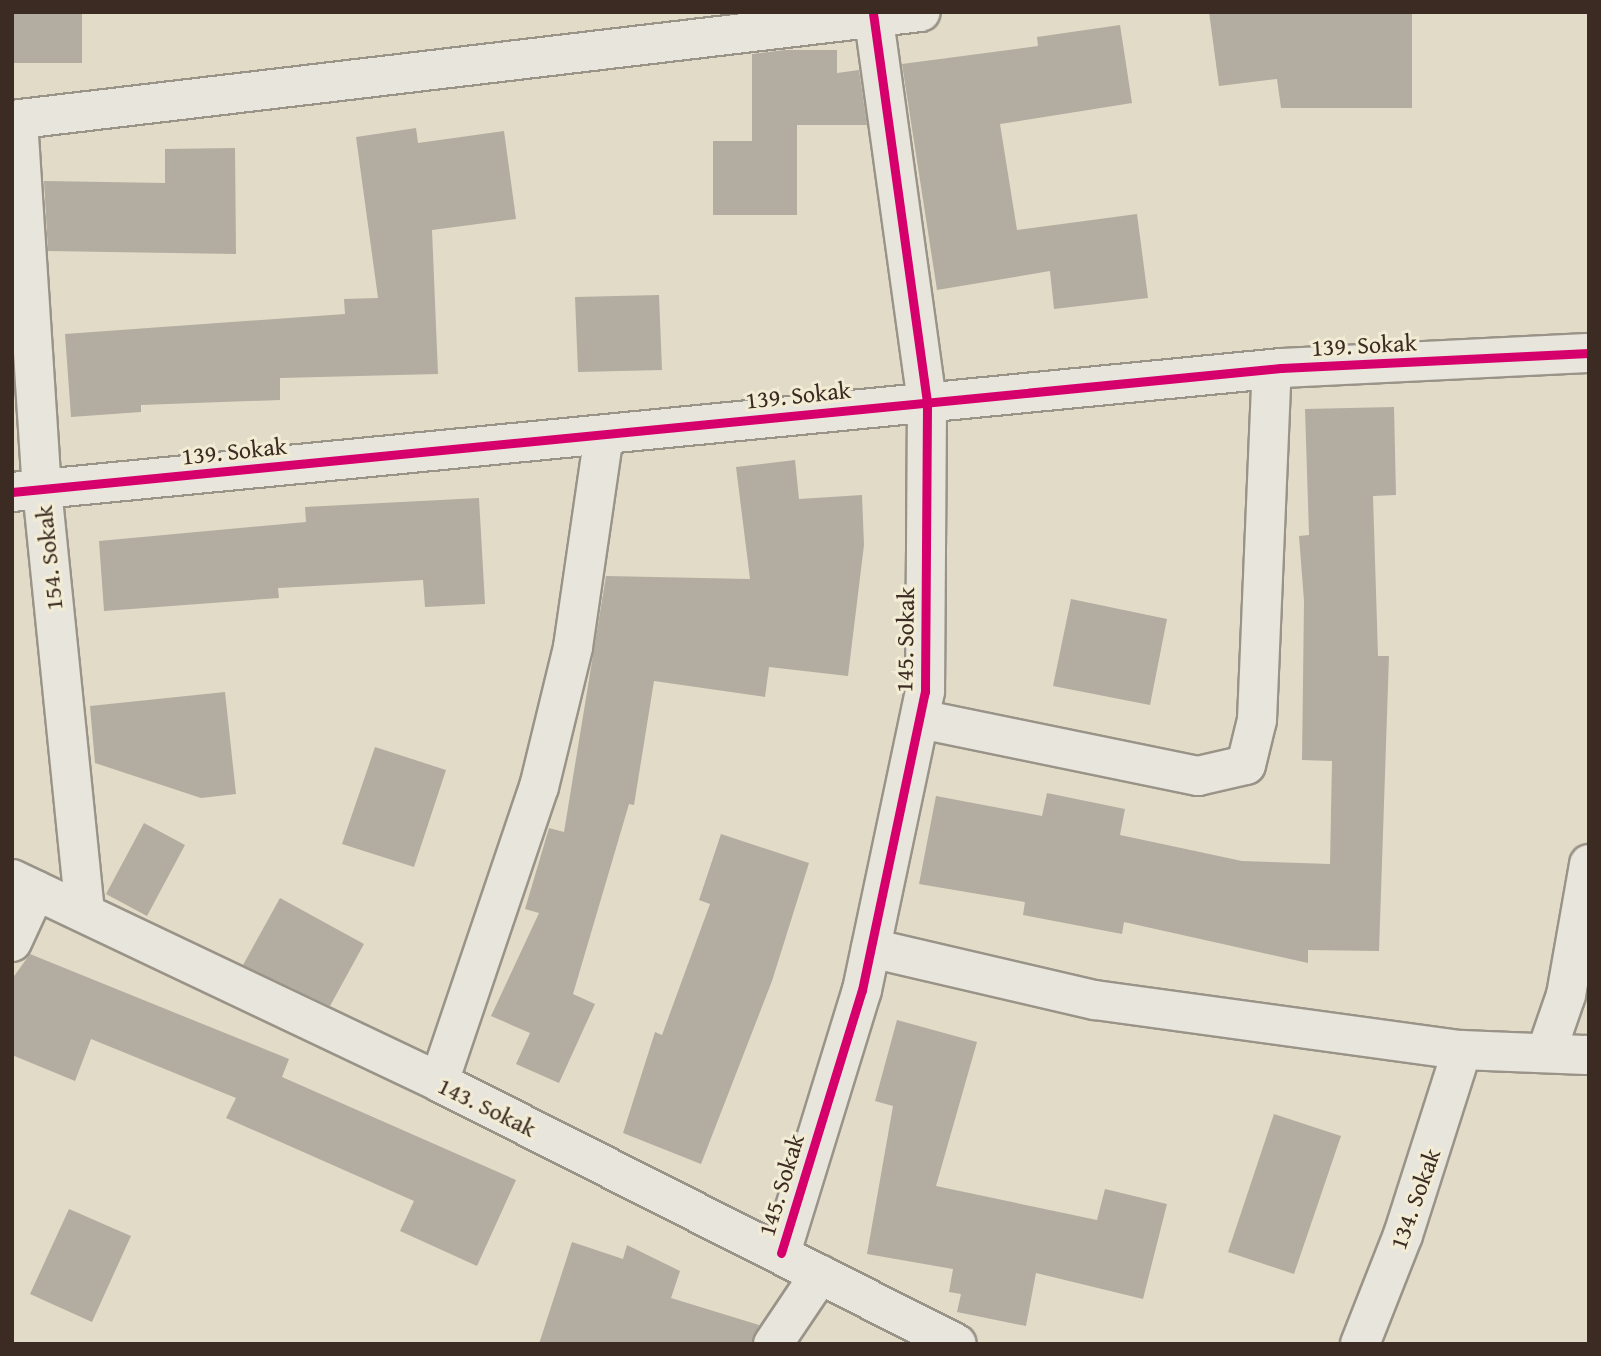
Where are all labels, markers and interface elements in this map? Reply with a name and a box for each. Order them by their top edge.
street label: 139. Sokak [1311,328,1417,362]
street label: 139. Sokak [744,375,852,415]
street label: 139. Sokak [180,431,288,471]
street label: 154. Sokak [29,504,69,612]
street label: 145. Sokak [890,587,920,693]
street label: 143. Sokak [433,1071,541,1143]
street label: 145. Sokak [752,1130,810,1240]
street label: 134. Sokak [1383,1145,1447,1253]

